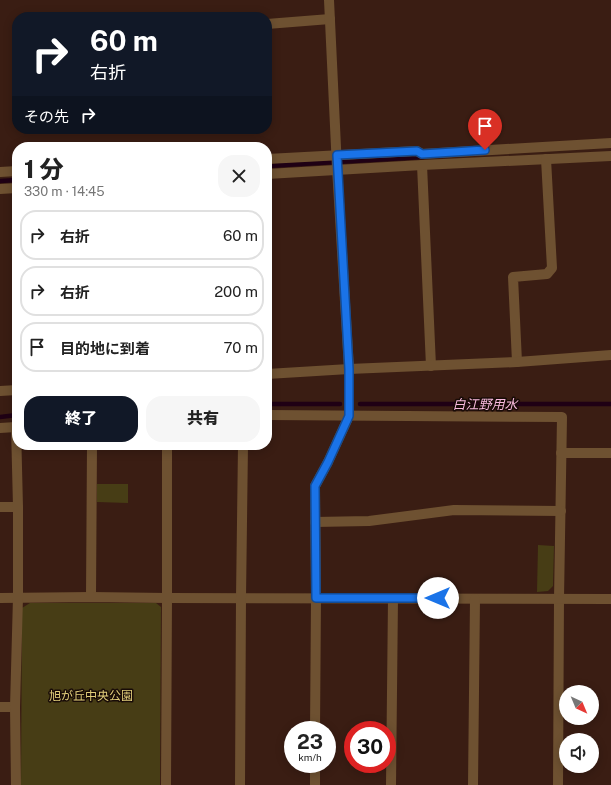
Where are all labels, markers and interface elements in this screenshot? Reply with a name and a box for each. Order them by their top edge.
text: 60 m [90,24,158,57]
icon: right [24,28,76,80]
text: 右折 [90,62,126,83]
icon: right [77,104,99,126]
text: その先 [24,108,69,125]
pin [468,109,502,150]
icon: arrive [474,115,496,137]
text: 1 分 [24,155,64,183]
button: close [218,155,260,197]
text: 330 m · 14:45 [24,184,104,199]
icon: right [26,224,48,246]
text: 60 m [223,227,258,244]
text: 右折 [60,228,90,245]
icon: right [26,280,48,302]
text: 200 m [214,283,258,300]
text: 右折 [60,284,90,301]
icon: arrive [26,336,48,358]
text: 70 m [223,339,258,356]
text: 目的地に到着 [60,340,150,357]
button: 終了 [24,396,138,442]
button: 共有 [146,396,260,442]
water label: 白江野用水 [452,397,519,412]
position arrow [417,577,459,619]
north arrow [559,685,599,725]
map controls [559,685,599,773]
park label: 旭が丘中央公園 [49,689,133,703]
speed limit sign: 30 [344,721,396,773]
text: 23 [297,730,323,754]
button: sound [559,733,599,773]
text: km/h [298,751,322,763]

